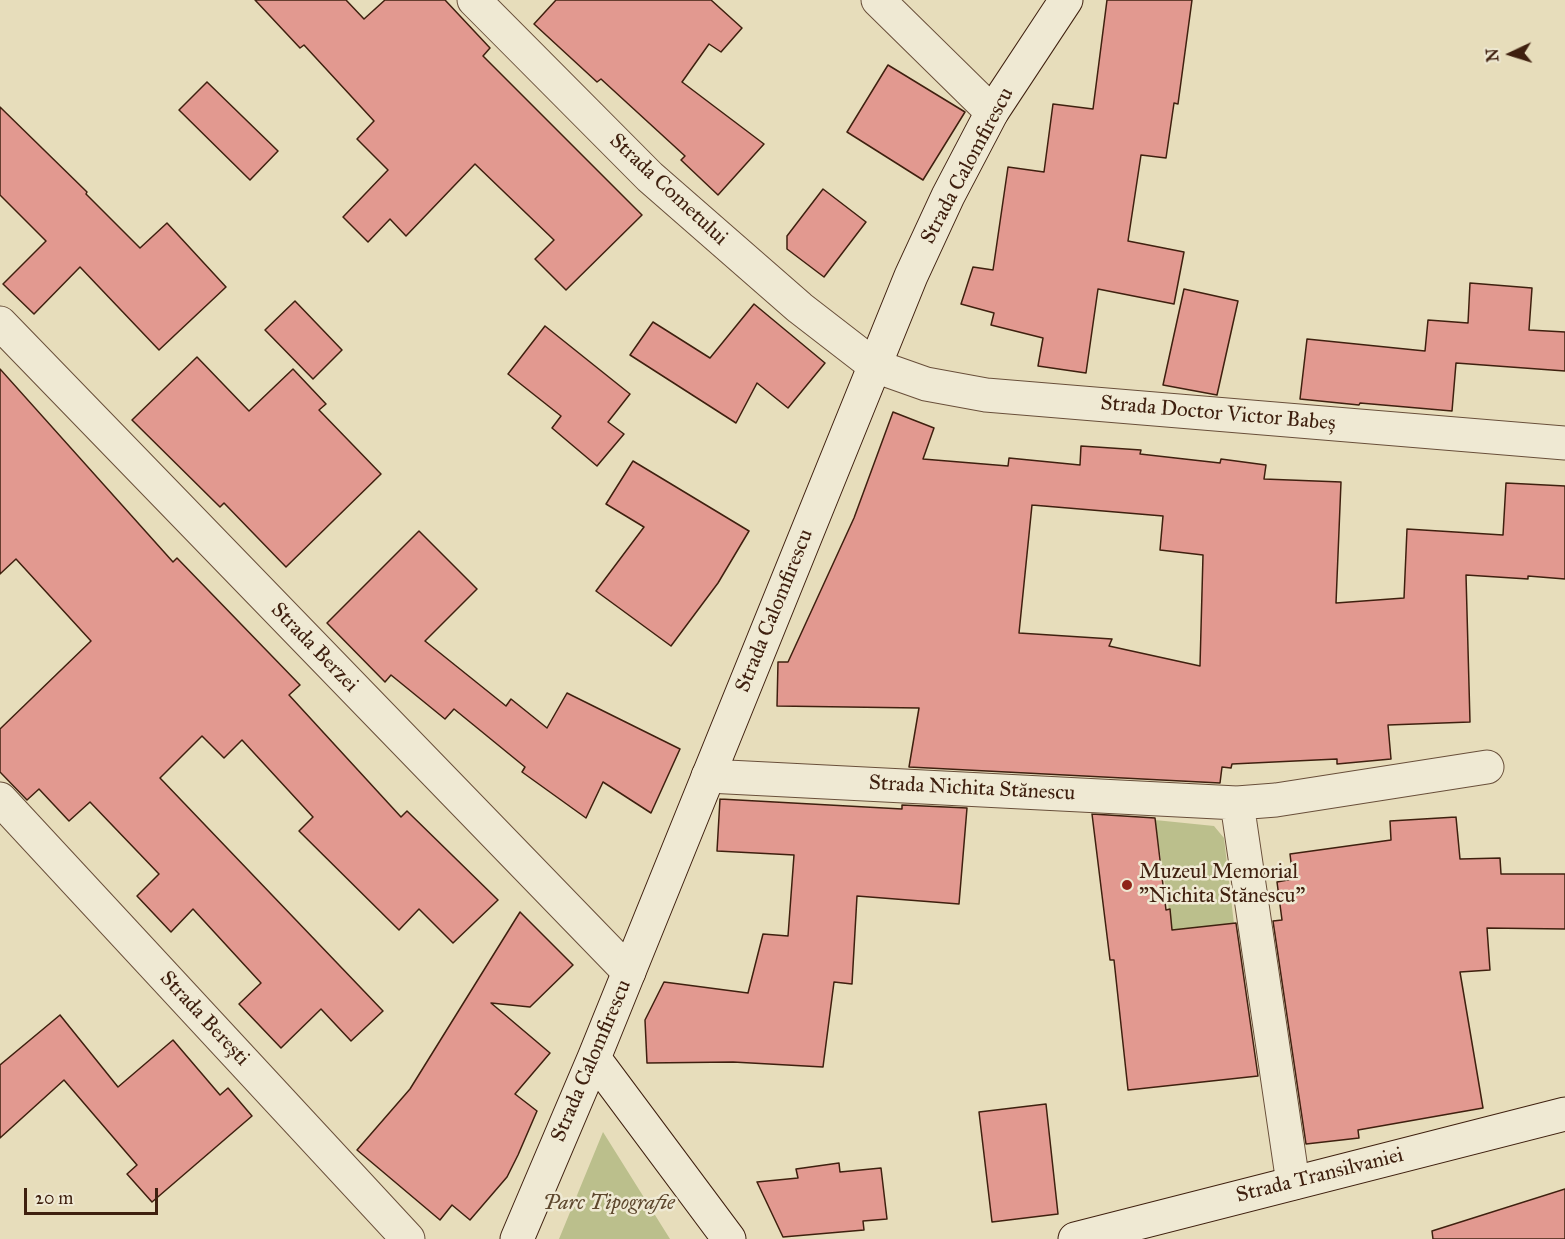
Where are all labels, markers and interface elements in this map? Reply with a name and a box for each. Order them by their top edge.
north arrow [1481,24,1541,84]
text: N [1483,48,1502,63]
street label: Strada Calomfirescu [916,83,1020,249]
street label: Strada Cometului [604,129,732,251]
street label: Strada Doctor Victor Babeș [1099,391,1337,437]
street label: Strada Calomfirescu [731,526,819,696]
street label: Strada Berzei [265,598,363,698]
street label: Strada Nichita Stănescu [868,771,1076,807]
place label: Muzeul Memorial "Nichita Stănescu" [1139,860,1305,910]
marker: Muzeul Memorial "Nichita Stănescu" [1120,878,1134,892]
street label: Strada Berești [154,966,254,1072]
street label: Strada Calomfirescu [546,976,638,1146]
street label: Strada Transilvaniei [1234,1143,1406,1209]
scale bar [27,1176,160,1214]
text: 20 m [35,1187,73,1209]
park label: Parc Tipografie [543,1191,675,1217]

